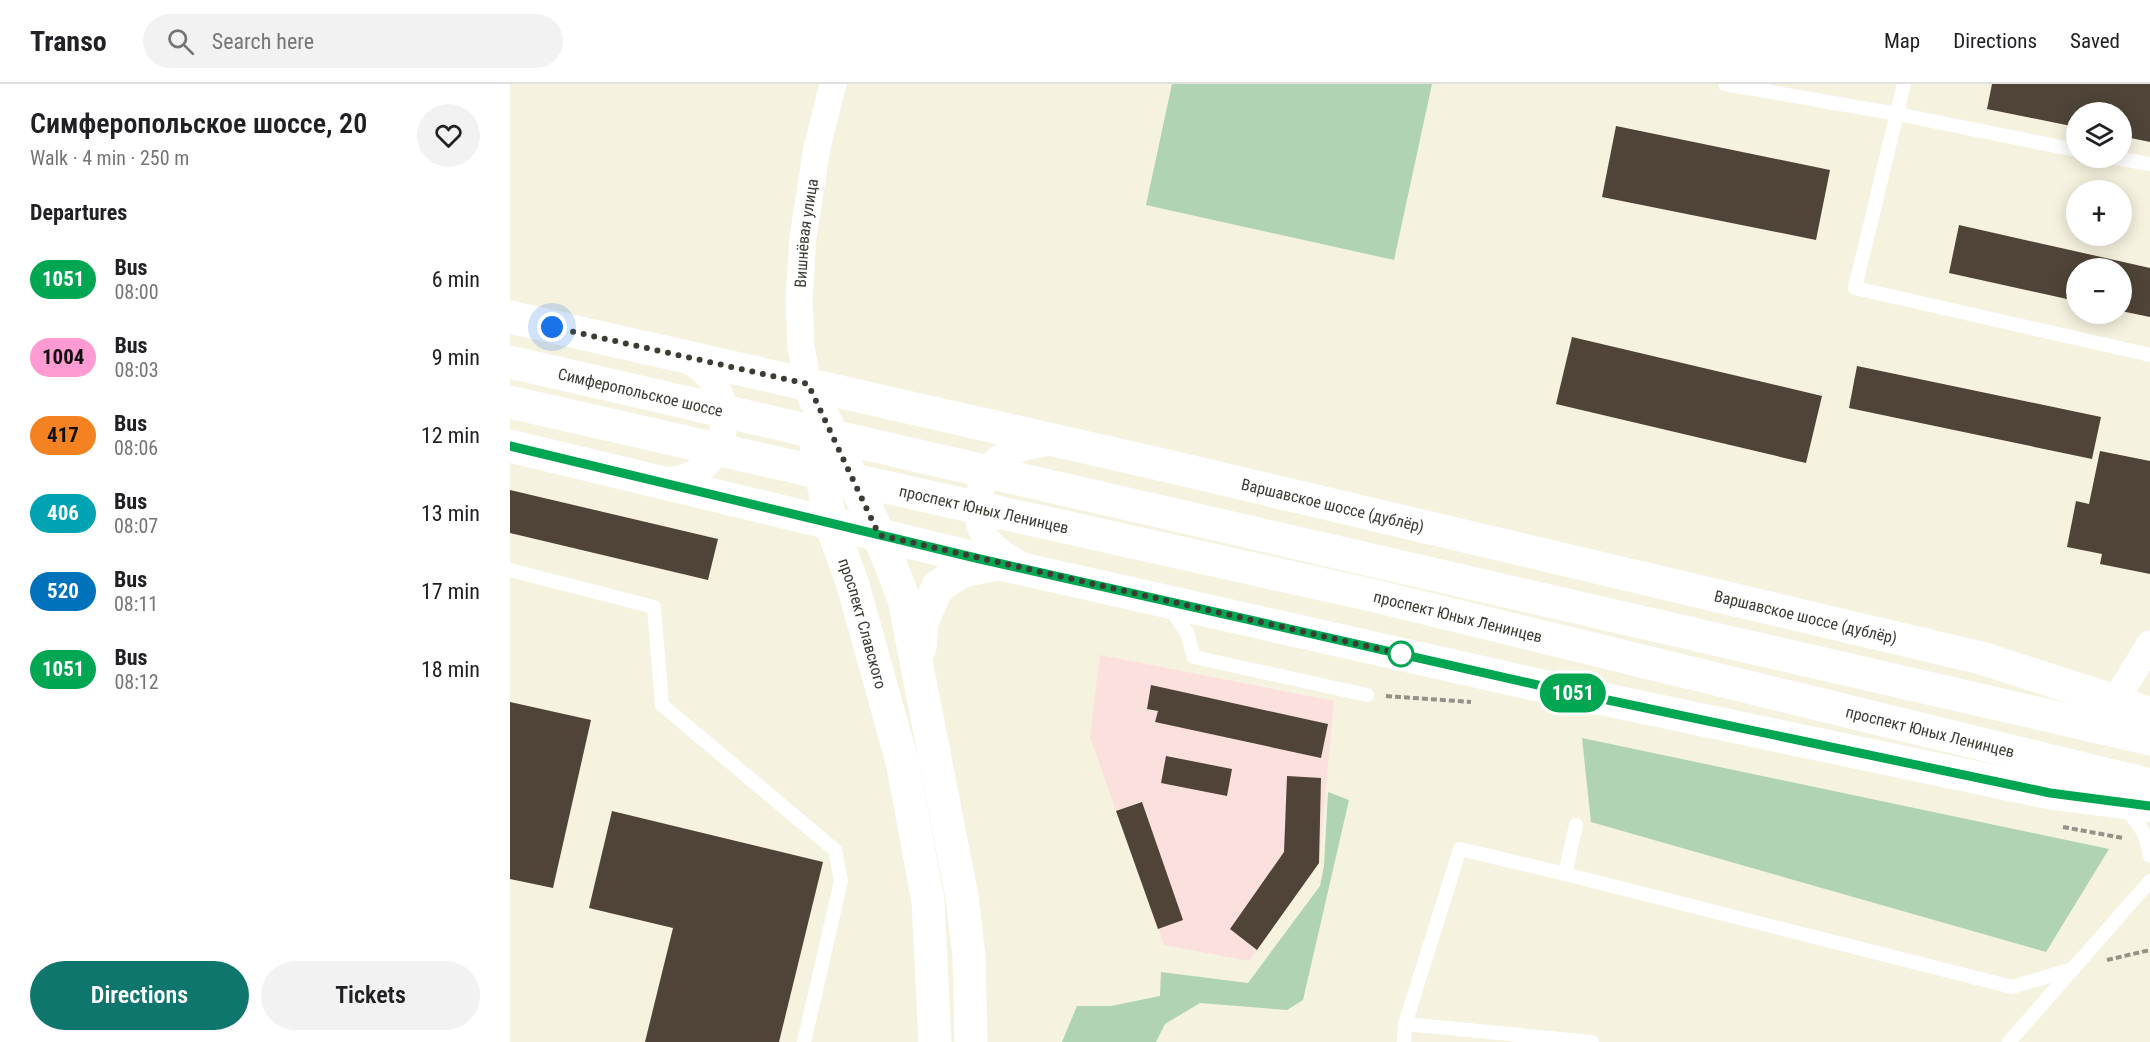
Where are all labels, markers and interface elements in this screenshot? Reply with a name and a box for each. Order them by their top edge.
search box [143,14,563,68]
text: Transo [30,25,107,58]
icon: search [164,25,197,58]
text: Search here [212,29,314,54]
text: Map [1884,29,1920,53]
text: Directions [1953,29,2037,53]
text: Saved [2070,29,2120,53]
map controls [2066,102,2132,324]
button: layers [2066,102,2132,168]
button: heart [417,104,480,167]
text: Симферопольское шоссе, 20 [30,107,367,140]
text: Walk · 4 min · 250 m [30,146,189,170]
street label: Вишнёвая улица [791,177,822,288]
button: + [2066,180,2132,246]
text: Departures [30,200,127,225]
text: Bus [114,255,148,280]
button: − [2066,258,2132,324]
text: 1051 [42,267,84,291]
text: 6 min [432,267,480,292]
text: 08:00 [114,280,159,304]
your location [537,312,567,342]
text: Bus [114,333,148,358]
text: 1004 [42,345,84,369]
text: 9 min [432,345,480,370]
text: 08:03 [114,358,159,382]
street label: Симферопольское шоссе [556,364,725,421]
text: Bus [114,411,147,436]
text: 417 [47,423,79,447]
text: 12 min [421,423,480,448]
text: 08:06 [114,436,158,460]
street label: Варшавское шоссе (дублёр) [1239,475,1426,536]
street label: проспект Юных Ленинцев [897,481,1070,538]
text: Bus [114,489,147,514]
text: 406 [47,501,79,525]
text: 13 min [421,501,480,526]
text: 08:07 [114,514,158,538]
street label: проспект Славского [834,556,890,691]
text: Bus [114,567,147,592]
text: 520 [47,579,79,603]
text: 17 min [421,579,480,604]
street label: Варшавское шоссе (дублёр) [1712,586,1899,648]
street label: проспект Юных Ленинцев [1372,587,1544,646]
text: 08:11 [114,592,158,616]
unlabelled marker [1388,641,1414,667]
text: Bus [114,645,148,670]
text: 1051 [42,657,84,681]
text: 18 min [421,657,480,682]
text: 08:12 [114,670,159,694]
line badge: 1051 [1531,674,1615,712]
text: 1051 [1552,681,1594,705]
street label: проспект Юных Ленинцев [1844,702,2016,762]
button: Directions [30,961,249,1030]
button: Tickets [261,961,480,1030]

